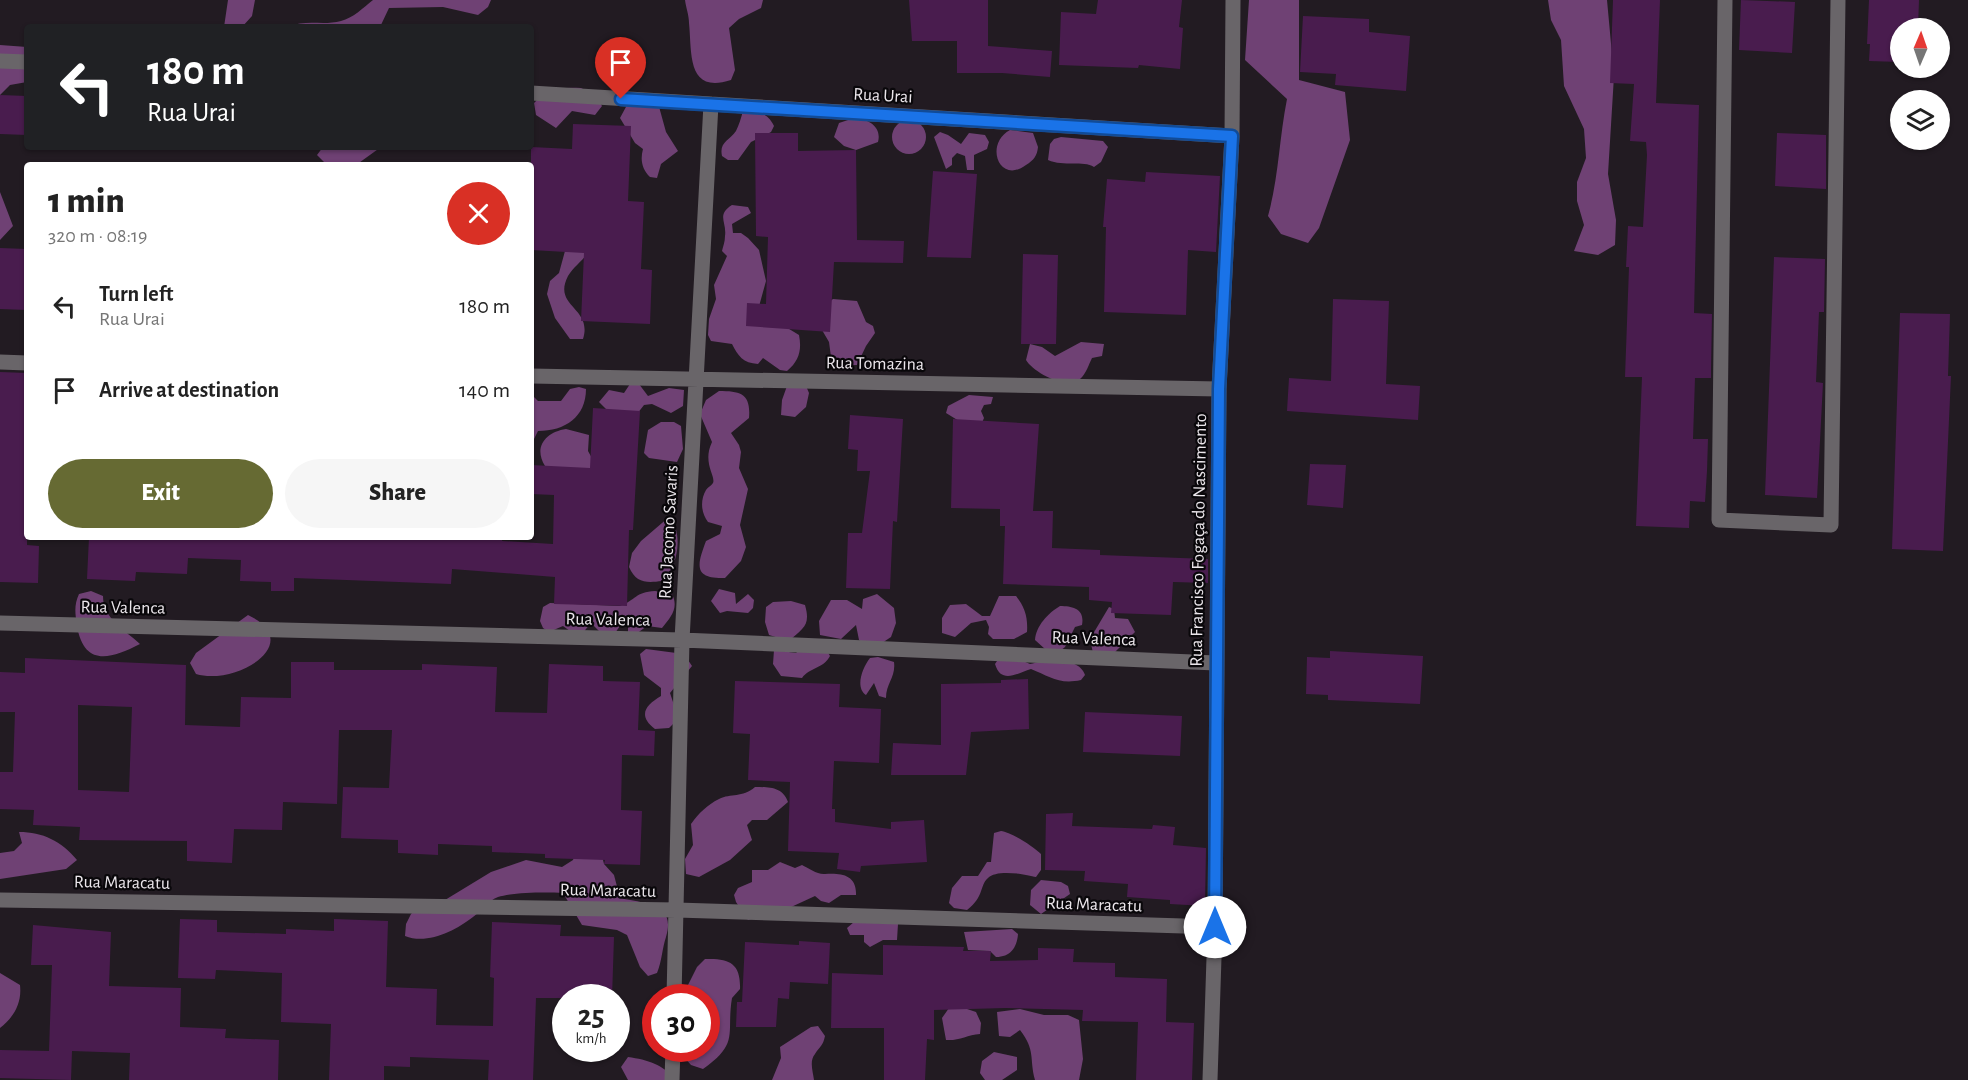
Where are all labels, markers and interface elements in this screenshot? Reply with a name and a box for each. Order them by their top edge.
north arrow [1890,18,1950,78]
map controls [1890,18,1950,150]
pin [595,37,646,99]
icon: arrive [604,46,637,79]
icon: left [48,48,126,126]
text: 180 m [147,50,245,92]
street label: Rua Urai [853,85,913,107]
button: layers [1890,90,1950,150]
text: Rua Urai [147,99,236,126]
button: close [447,182,510,245]
text: 1 min [48,183,125,219]
text: 320 m · 08:19 [48,226,147,246]
text: Turn left [99,283,173,305]
icon: left [48,290,81,323]
text: 180 m [459,295,510,317]
text: Rua Urai [99,309,165,329]
street label: Rua Tomazina [826,354,924,374]
icon: arrive [48,374,81,407]
text: Arrive at destination [99,379,279,401]
text: 140 m [459,379,510,401]
street label: Rua Francisco Fogaça do Nascimento [1188,413,1210,667]
button: Exit [48,459,273,528]
button: Share [285,459,510,528]
street label: Rua Jacomo Savaris [657,465,681,599]
street label: Rua Valenca [80,598,165,618]
street label: Rua Valenca [565,610,650,630]
street label: Rua Valenca [1051,629,1137,649]
street label: Rua Maracatu [74,873,170,893]
street label: Rua Maracatu [560,881,656,901]
street label: Rua Maracatu [1046,894,1142,916]
position arrow [1183,895,1247,959]
speed limit sign: 30 [642,984,720,1062]
text: 25 [577,1001,605,1031]
text: km/h [576,1031,606,1046]

